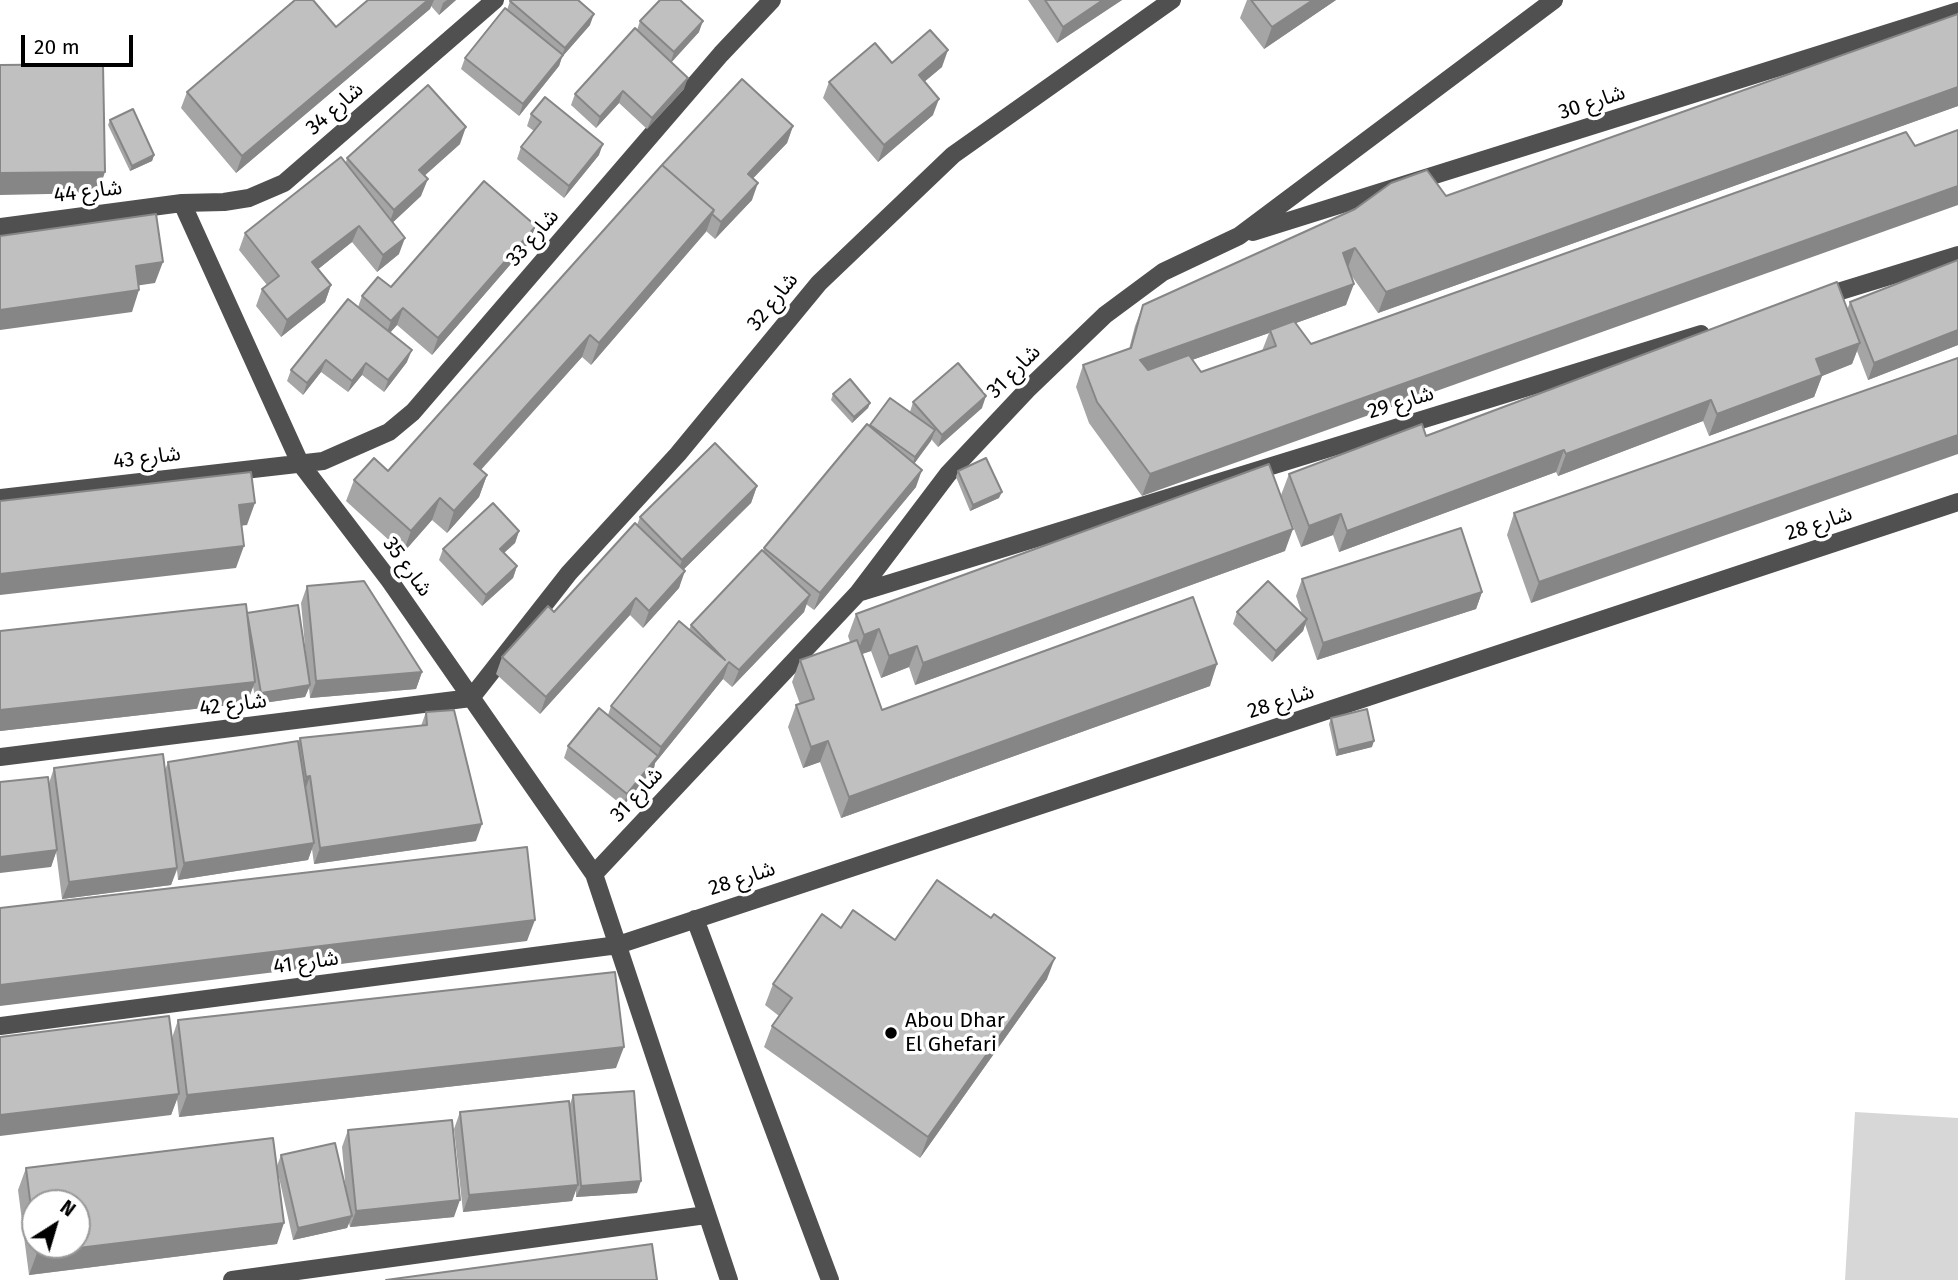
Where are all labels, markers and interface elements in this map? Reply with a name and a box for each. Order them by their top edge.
scale bar [24,21,136,65]
text: 20 m [34,34,80,60]
street label: شارع 34 [301,77,369,141]
street label: شارع 30 [1555,80,1629,126]
street label: شارع 44 [52,175,124,209]
street label: شارع 33 [501,204,565,272]
street label: شارع 32 [742,268,804,336]
street label: شارع 31 [982,340,1046,404]
street label: شارع 29 [1365,381,1437,425]
street label: شارع 43 [112,441,182,475]
street label: شارع 28 [1783,501,1855,547]
street label: شارع 35 [377,532,437,602]
street label: شارع 28 [1245,679,1317,725]
street label: شارع 42 [198,688,268,722]
street label: شارع 31 [605,762,669,828]
street label: شارع 28 [706,856,778,902]
street label: شارع 41 [272,946,340,980]
place label: Abou Dhar El Ghefari [905,1008,1005,1058]
marker: Abou Dhar El Ghefari [883,1025,899,1041]
north arrow [21,1189,91,1259]
text: N [56,1195,80,1221]

